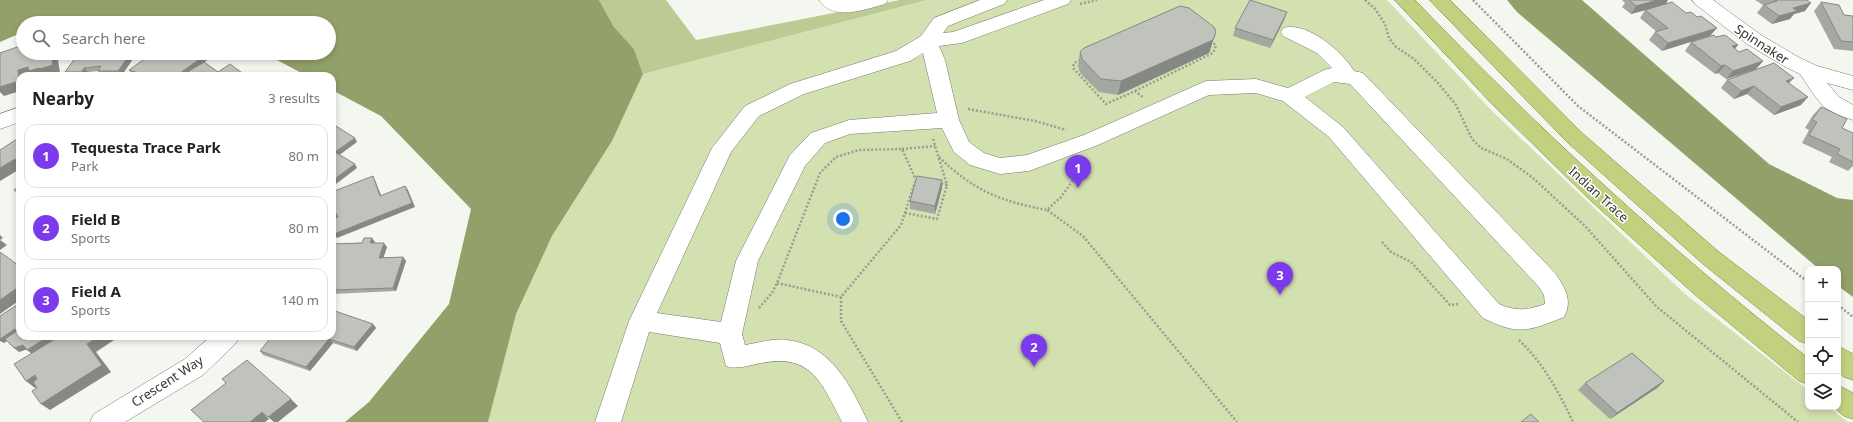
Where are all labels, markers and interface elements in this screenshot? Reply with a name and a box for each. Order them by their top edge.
search box [16,16,336,60]
street label: Spinnaker [1731,20,1793,69]
icon: search [30,27,52,49]
text: Search here [62,28,145,48]
text: Nearby [32,87,94,110]
text: 3 results [268,89,320,107]
text: Tequesta Trace Park [71,137,221,157]
text: 1 [42,147,50,165]
text: 80 m [289,147,319,165]
pin: 1 [1065,155,1091,188]
text: Park [71,157,98,175]
street label: Indian Trace [1565,162,1633,226]
text: Field B [71,209,121,229]
your location [833,209,853,229]
text: 2 [42,219,50,237]
text: 80 m [289,219,319,237]
text: Sports [71,229,110,247]
pin: 3 [1267,262,1293,295]
map controls [1805,266,1841,410]
button: + [1805,266,1841,302]
text: Field A [71,281,121,301]
text: 3 [42,291,50,309]
text: 140 m [281,291,319,309]
text: Sports [71,301,110,319]
button: − [1805,302,1841,338]
pin: 2 [1021,334,1047,367]
button: locate [1805,338,1841,374]
street label: Crescent Way [128,351,207,411]
button: layers [1805,374,1841,410]

